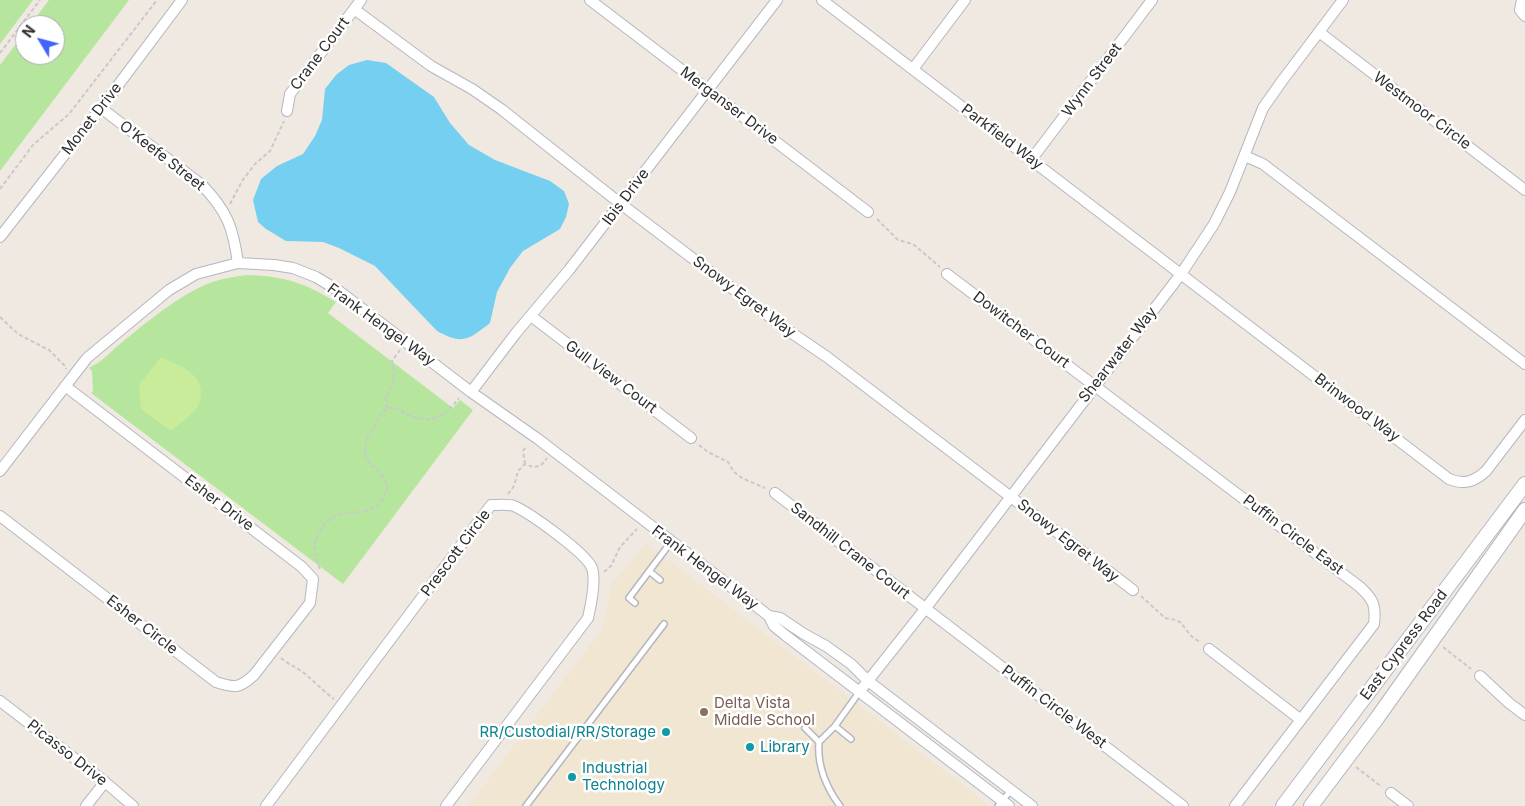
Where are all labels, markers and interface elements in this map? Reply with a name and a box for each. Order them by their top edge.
street label: Crane Court [287,14,353,94]
north arrow [15,15,65,65]
text: N [18,22,38,41]
street label: Wynn Street [1058,40,1126,120]
street label: Merganser Drive [676,63,782,149]
street label: Westmoor Circle [1370,68,1474,154]
street label: Monet Drive [58,79,126,159]
street label: Parkfield Way [958,100,1046,174]
street label: O'Keefe Street [116,117,208,195]
street label: Ibis Drive [599,165,653,229]
street label: Snowy Egret Way [689,252,799,342]
street label: Frank Hengel Way [324,280,438,370]
street label: Dowitcher Court [969,288,1073,372]
street label: Shearwater Way [1075,304,1161,406]
street label: Gull View Court [562,337,660,417]
street label: Brinwood Way [1311,370,1403,446]
street label: Esher Drive [181,471,257,535]
street label: Puffin Circle East [1239,491,1347,579]
street label: Snowy Egret Way [1013,496,1123,586]
street label: Sandhill Crane Court [787,499,913,603]
street label: Prescott Circle [418,506,494,600]
street label: Frank Hengel Way [648,522,762,614]
street label: East Cypress Road [1357,586,1451,704]
street label: Esher Circle [103,592,181,658]
street label: Puffin Circle West [998,662,1110,752]
place label: Delta Vista Middle School [714,694,815,729]
marker: Delta Vista Middle School [698,706,710,718]
street label: Picasso Drive [23,716,111,790]
place label: RR/Custodial/RR/Storage [479,723,656,741]
marker: RR/Custodial/RR/Storage [660,726,672,738]
place label: Library [760,738,810,756]
marker: Library [744,741,756,753]
place label: Industrial Technology [582,759,665,794]
marker: Industrial Technology [566,771,578,783]

